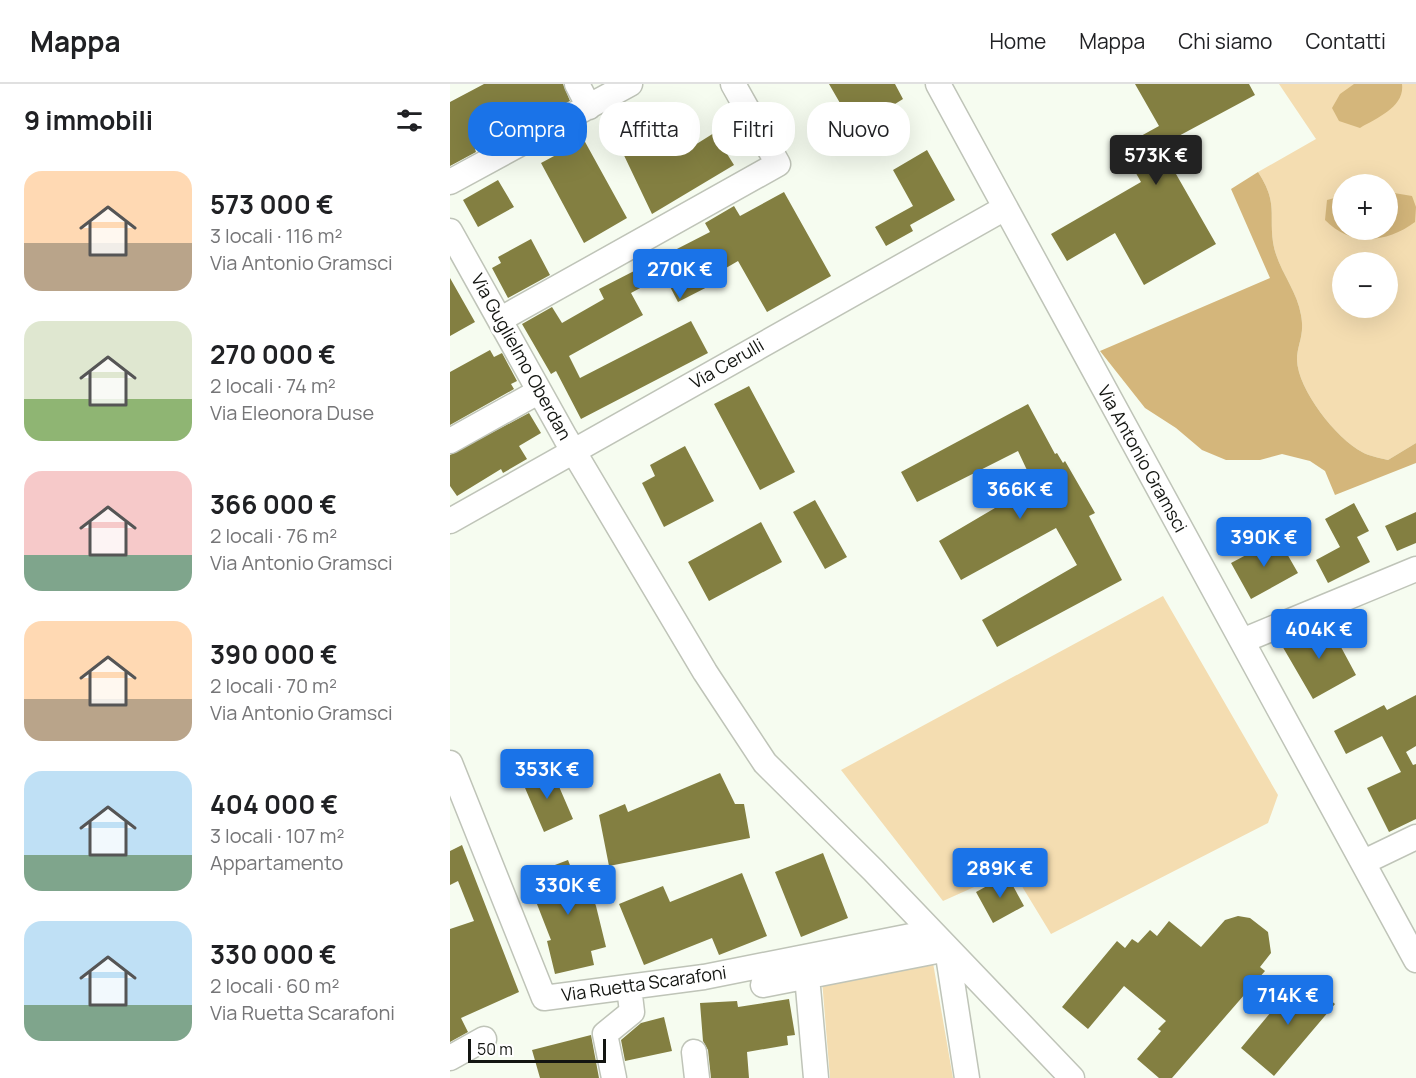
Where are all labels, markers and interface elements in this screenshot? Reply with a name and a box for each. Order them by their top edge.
text: Mappa [30,22,121,60]
text: Home [989,27,1046,55]
text: Mappa [1079,27,1145,55]
text: Chi siamo [1178,27,1273,55]
text: Contatti [1306,27,1386,55]
text: 9 immobili [24,102,153,138]
chip: Compra [468,102,587,156]
chip: Affitta [599,102,700,156]
chip: Filtri [712,102,795,156]
chip: Nuovo [807,102,910,156]
icon: filters [393,104,426,137]
pin: 573K € [1107,135,1205,186]
text: 573K € [1124,141,1188,168]
map controls [1332,174,1398,318]
button: + [1332,174,1398,240]
text: 573 000 € [210,186,334,222]
icon: home [72,195,144,267]
text: 3 locali · 116 m² [210,222,343,249]
text: Via Antonio Gramsci [210,249,393,276]
pin: 270K € [631,249,729,300]
button: − [1332,252,1398,318]
text: 270K € [647,255,713,282]
street label: Via Guglielmo Oberdan [466,269,578,444]
street label: Via Cerulli [685,332,768,394]
text: 270 000 € [210,336,336,372]
icon: home [72,345,144,417]
text: 2 locali · 74 m² [210,372,336,399]
street label: Via Antonio Gramsci [1093,381,1193,536]
text: Via Eleonora Duse [210,399,374,426]
pin: 366K € [971,469,1069,520]
text: 366K € [987,475,1053,502]
text: 366 000 € [210,486,337,522]
icon: home [72,495,144,567]
pin: 390K € [1215,517,1313,568]
text: 2 locali · 76 m² [210,522,337,549]
text: 390K € [1230,523,1298,550]
text: Via Antonio Gramsci [210,549,393,576]
pin: 404K € [1270,609,1368,660]
text: 404K € [1285,615,1353,642]
text: 390 000 € [210,636,338,672]
icon: home [72,645,144,717]
text: 2 locali · 70 m² [210,672,337,699]
text: Via Antonio Gramsci [210,699,393,726]
pin: 353K € [498,749,596,800]
text: 353K € [514,755,580,782]
text: 404 000 € [210,786,338,822]
icon: home [72,795,144,867]
text: 3 locali · 107 m² [210,822,345,849]
pin: 289K € [951,848,1049,899]
text: Appartamento [210,849,343,876]
text: 289K € [967,854,1033,881]
pin: 330K € [519,865,617,916]
text: 330K € [535,871,601,898]
text: 330 000 € [210,936,337,972]
icon: home [72,945,144,1017]
street label: Via Ruetta Scarafoni [560,960,728,1006]
text: 2 locali · 60 m² [210,972,339,999]
pin: 714K € [1239,975,1337,1026]
text: 714K € [1257,981,1319,1008]
text: Via Ruetta Scarafoni [210,999,395,1026]
scale bar [468,1036,606,1064]
text: 50 m [477,1038,513,1060]

